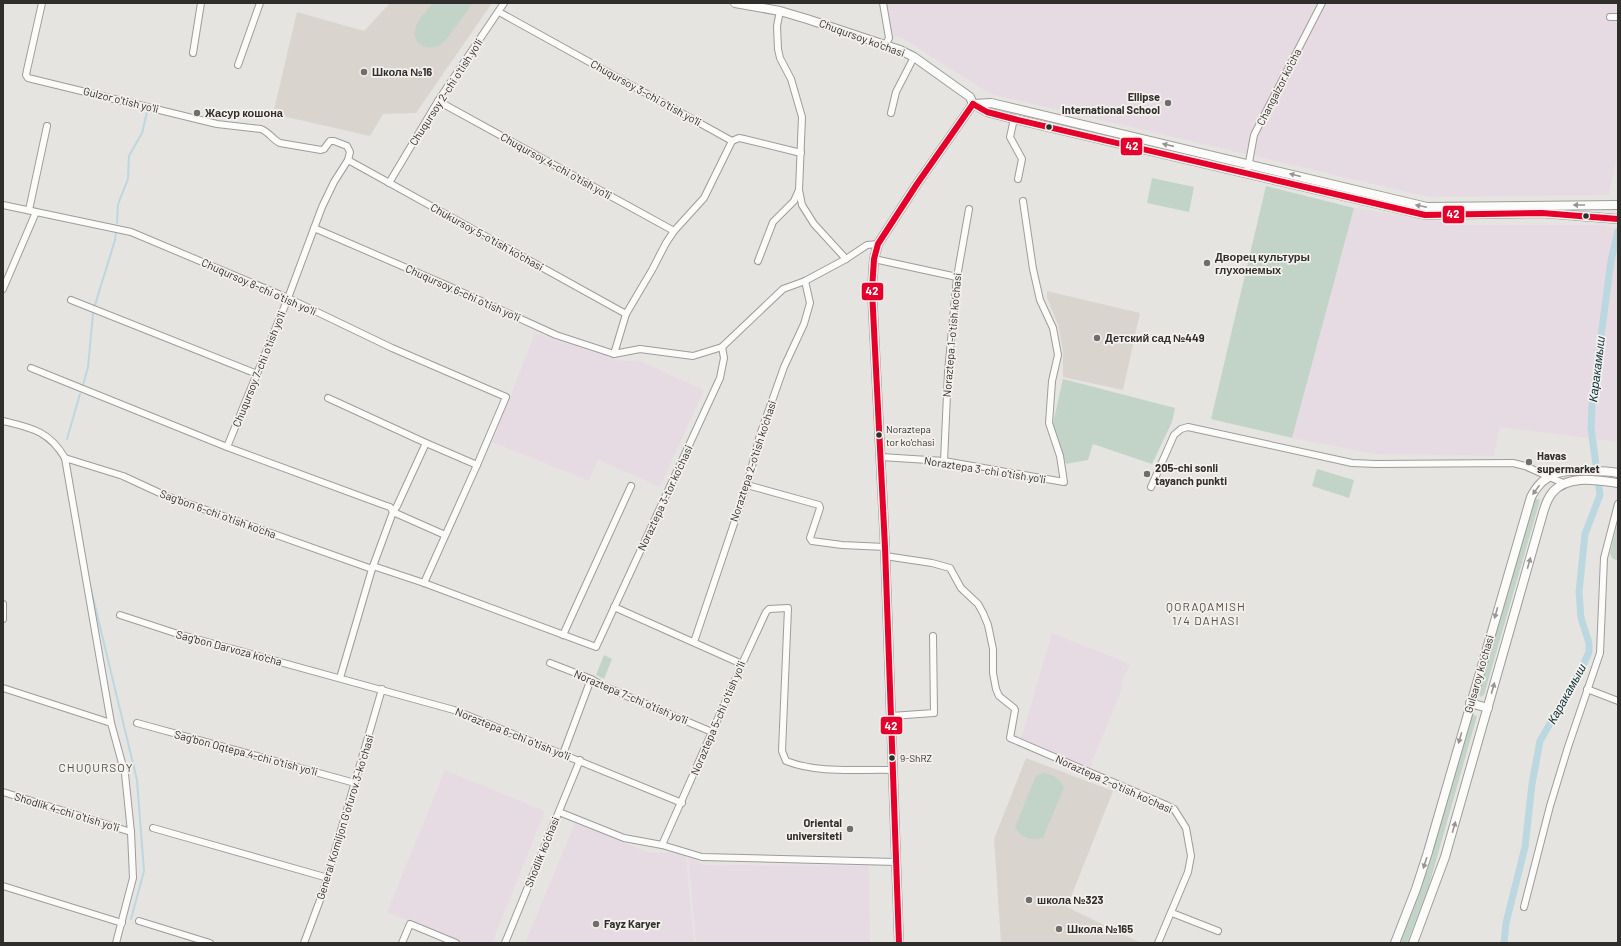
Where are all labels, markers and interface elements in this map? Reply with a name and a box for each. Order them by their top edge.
street label: Chuqursoy ko'chasi [818,16,907,59]
street label: Chuqursoy 2-chi o'tish yo'li [406,36,485,148]
street label: Changalzor ko'cha [1254,46,1304,127]
street label: Chuqursoy 3-chi o'tish yo'li [589,57,704,129]
place label: Школа №16 [372,65,432,78]
marker: Школа №16 [359,67,369,77]
street label: Gulzor o'tish yo'li [82,84,160,115]
place label: Ellipse International School [1062,90,1160,116]
marker: Ellipse International School [1163,98,1173,108]
place label: Жасур кошона [204,106,284,119]
marker: Жасур кошона [192,108,202,118]
unlabelled marker [1044,122,1054,132]
street label: Chuqursoy 4-chi o'tish yo'li [498,130,614,202]
line badge: 42 [1120,137,1143,156]
text: 42 [1126,139,1138,152]
one-way arrow [1162,142,1174,148]
one-way arrow [1289,172,1301,178]
street label: Chukursoy 5-o'tish ko'chasi [428,200,546,273]
one-way arrow [1415,202,1427,208]
one-way arrow [1572,202,1585,208]
line badge: 42 [1442,205,1465,224]
text: 42 [1447,207,1459,220]
unlabelled marker [1581,211,1591,221]
place label: Дворец культуры глухонемых [1215,250,1310,276]
street label: Chuqursoy 8-chi o'tish yo'li [200,255,319,318]
marker: Дворец культуры глухонемых [1202,258,1212,268]
street label: Chuqursoy 6-chi o'tish yo'li [404,261,523,324]
street label: Noraztepa 1-o'tish ko'chasi [940,272,963,398]
line badge: 42 [861,282,884,301]
text: 42 [866,284,878,297]
street label: Chuqursoy 7-chi o'tish yo'li [229,309,288,429]
place label: Детский сад №449 [1105,331,1205,344]
marker: Детский сад №449 [1092,333,1102,343]
water label: Каракамыш [1585,335,1608,403]
street label: Noraztepa 2-o'tish ko'chasi [727,398,778,523]
place label: Noraztepa tor ko'chasi [886,423,935,448]
marker: Noraztepa tor ko'chasi [874,430,884,440]
street label: Noraztepa 3-tor ko‘chasi [634,443,695,553]
place label: Havas supermarket [1537,449,1600,475]
street label: Noraztepa 3-chi o'tish yo'li [923,453,1047,486]
marker: Havas supermarket [1524,457,1534,467]
place label: 205-chi sonli tayanch punkti [1155,461,1227,487]
marker: 205-chi sonli tayanch punkti [1142,469,1152,479]
one-way arrow [1532,484,1540,495]
street label: Sag'bon 6-chi o'tish ko'cha [158,486,278,541]
one-way arrow [1526,557,1532,569]
district label: QORAQAMISH 1/4 DAHASI [1166,599,1246,627]
one-way arrow [1493,607,1499,619]
street label: Sag'bon Darvoza ko'cha [175,627,283,668]
street label: Gulsaroy ko'chasi [1461,633,1496,714]
street label: Noraztepa 5-chi o'tish yo'li [687,658,748,777]
water label: Каракамыш [1544,661,1589,726]
street label: Noraztepa 7-chi o'tish yo'li [572,667,690,727]
one-way arrow [1490,682,1496,694]
street label: Noraztepa 6-chi o'tish yo'li [454,704,573,763]
line badge: 42 [880,716,903,735]
text: 42 [885,719,897,732]
street label: Sag'bon Oqtepa 4-chi o'tish yo'li [173,727,319,778]
one-way arrow [1457,732,1463,744]
street label: General Komiljon Gʻofurov 3-koʻchasi [313,733,376,901]
place label: 9-ShRZ [900,752,932,764]
street label: Noraztepa 2-oʻtish ko'chasi [1054,752,1175,815]
marker: 9-ShRZ [887,753,897,763]
district label: CHUQURSOY [59,760,133,774]
street label: Shodlik 4-chi o'tish yo'li [13,789,122,834]
street label: Shodlik ko'chasi [522,815,562,889]
place label: Oriental universiteti [786,816,842,842]
one-way arrow [1451,821,1457,833]
marker: Oriental universiteti [845,824,855,834]
one-way arrow [1421,857,1427,869]
place label: школа №323 [1037,893,1103,906]
marker: школа №323 [1024,895,1034,905]
place label: Fayz Karyer [604,917,661,930]
marker: Fayz Karyer [591,919,601,929]
place label: Школа №165 [1067,922,1133,935]
marker: Школа №165 [1054,924,1064,934]

